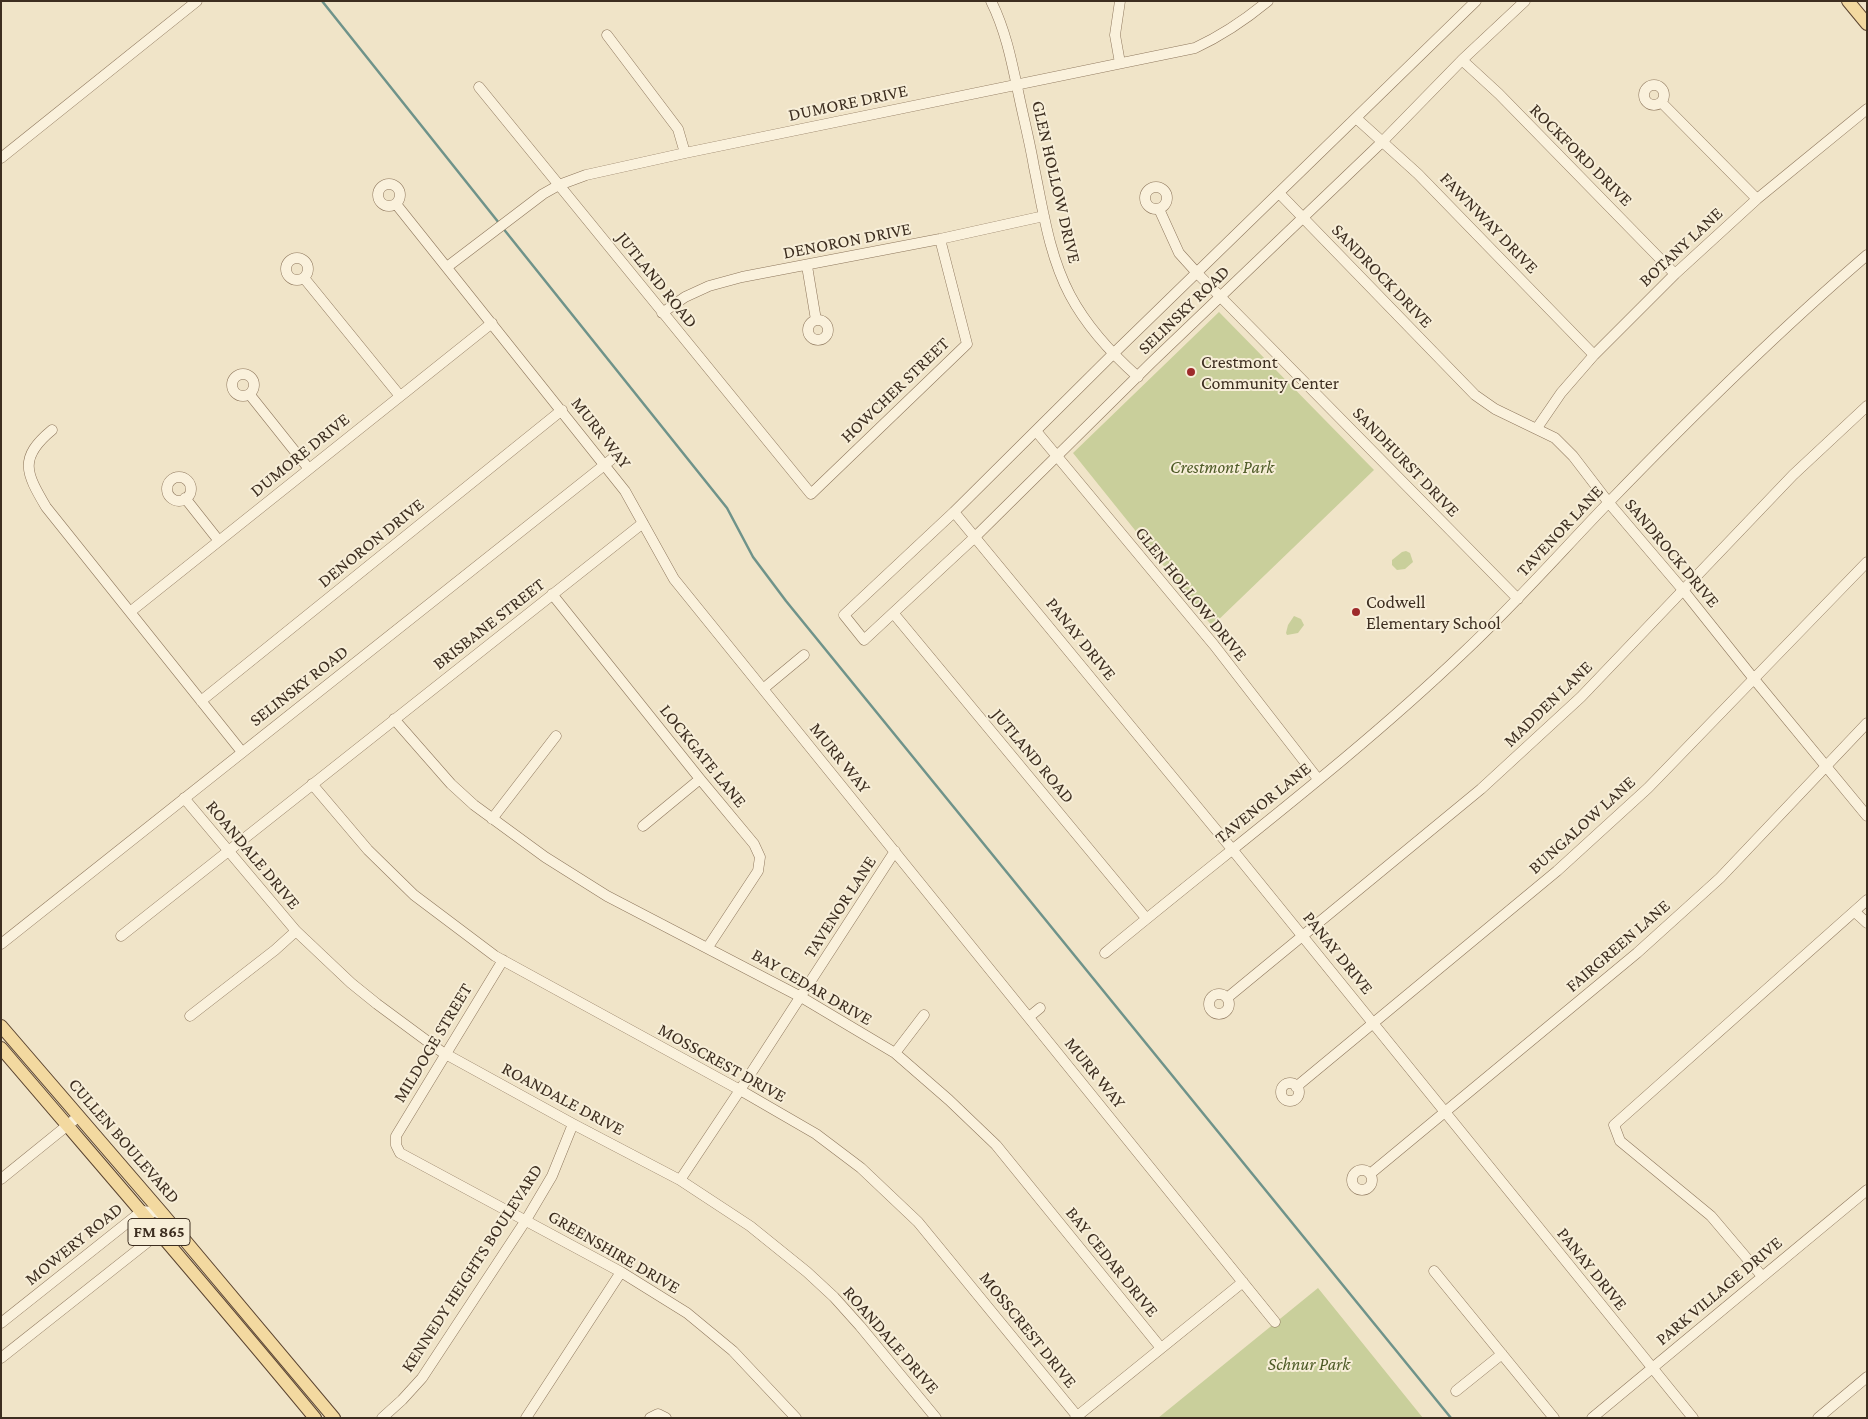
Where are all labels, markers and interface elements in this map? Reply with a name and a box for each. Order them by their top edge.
street label: DUMORE DRIVE [786,80,910,126]
street label: GLEN HOLLOW DRIVE [1027,99,1085,265]
street label: ROCKFORD DRIVE [1525,99,1637,211]
street label: FAWNWAY DRIVE [1435,168,1543,278]
street label: BOTANY LANE [1635,203,1727,291]
street label: DENORON DRIVE [781,218,913,264]
street label: SANDROCK DRIVE [1327,220,1437,332]
street label: JUTLAND ROAD [612,228,702,332]
street label: SELINSKY ROAD [1134,261,1234,359]
street label: HOWCHER STREET [836,333,954,447]
place label: Crestmont Community Center [1201,351,1339,394]
marker: Crestmont Community Center [1185,366,1197,378]
street label: MURR WAY [566,393,636,473]
street label: SANDHURST DRIVE [1348,402,1464,522]
street label: DUMORE DRIVE [246,408,354,502]
park label: Crestmont Park [1170,456,1274,478]
street label: TAVENOR LANE [1512,481,1608,581]
street label: DENORON DRIVE [314,494,428,592]
street label: SANDROCK DRIVE [1620,494,1724,612]
street label: GLEN HOLLOW DRIVE [1130,523,1252,665]
street label: BRISBANE STREET [429,574,549,674]
place label: Codwell Elementary School [1366,591,1501,634]
street label: PANAY DRIVE [1041,593,1121,685]
marker: Codwell Elementary School [1350,606,1362,618]
street label: SELINSKY ROAD [245,641,353,731]
street label: MADDEN LANE [1499,656,1597,752]
street label: LOCKGATE LANE [655,700,751,812]
street label: JUTLAND ROAD [987,704,1079,808]
street label: MURR WAY [805,718,875,798]
street label: TAVENOR LANE [1211,758,1315,848]
street label: BUNGALOW LANE [1524,771,1640,879]
street label: ROANDALE DRIVE [201,796,305,914]
street label: TAVENOR LANE [799,852,881,962]
street label: FAIRGREEN LANE [1562,895,1674,997]
street label: PANAY DRIVE [1298,907,1378,999]
street label: BAY CEDAR DRIVE [748,944,876,1030]
street label: MILDOGE STREET [389,979,477,1107]
street label: MOSSCREST DRIVE [654,1019,790,1107]
street label: MURR WAY [1060,1033,1130,1113]
street label: ROANDALE DRIVE [498,1058,628,1140]
street label: CULLEN BOULEVARD [64,1074,184,1208]
street label: KENNEDY HEIGHTS BOULEVARD [397,1160,547,1376]
street label: MOWERY ROAD [21,1198,127,1290]
street label: BAY CEDAR DRIVE [1061,1203,1163,1321]
street label: GREENSHIRE DRIVE [544,1205,684,1299]
road number: FM 865 [128,1218,190,1246]
street label: PANAY DRIVE [1552,1223,1632,1315]
street label: PARK VILLAGE DRIVE [1651,1232,1787,1350]
street label: MOSSCREST DRIVE [975,1268,1081,1392]
street label: ROANDALE DRIVE [838,1282,944,1398]
park label: Schnur Park [1268,1353,1350,1375]

